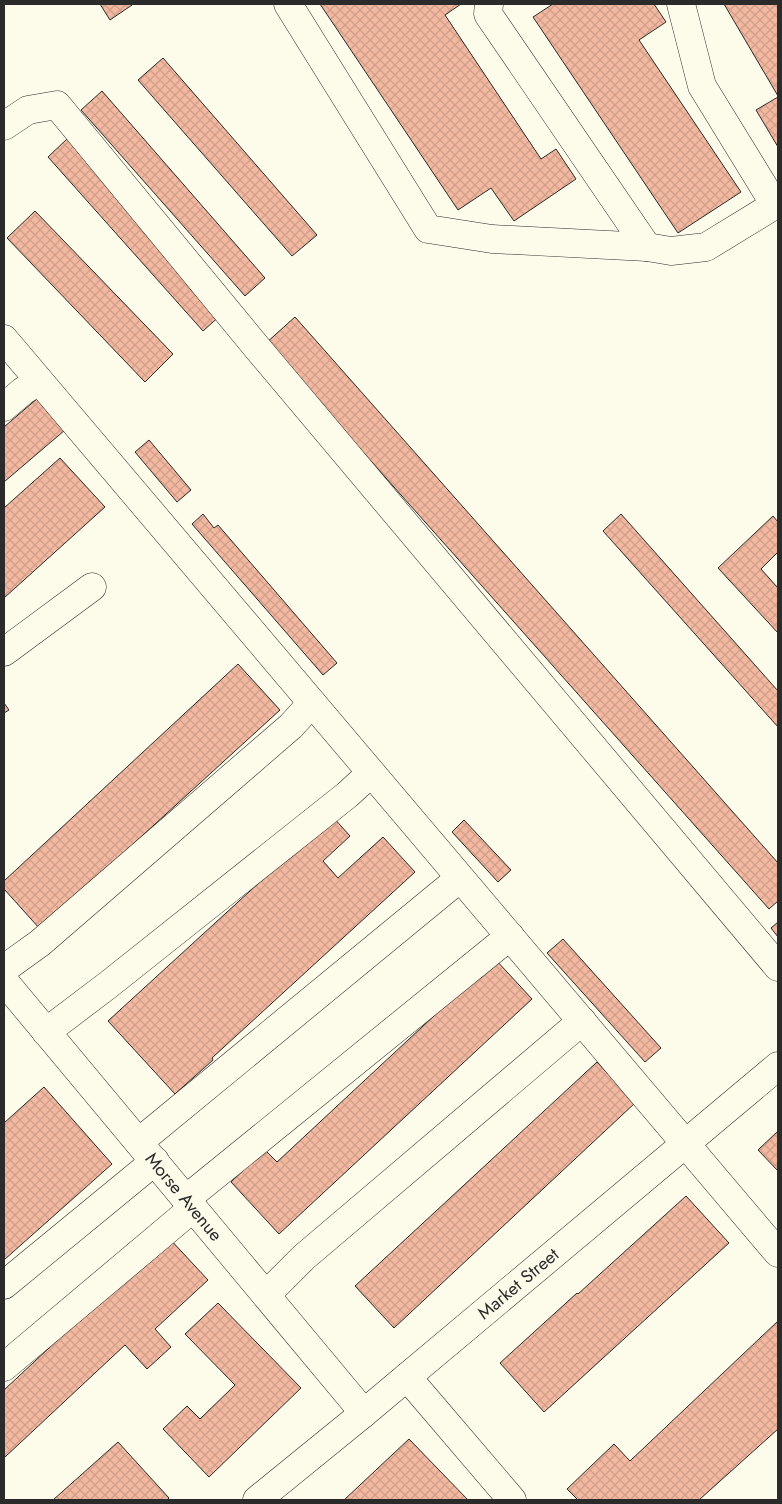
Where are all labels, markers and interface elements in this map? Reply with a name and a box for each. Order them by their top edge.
street label: Morse Avenue [139,1147,229,1247]
street label: Market Street [472,1242,565,1326]

